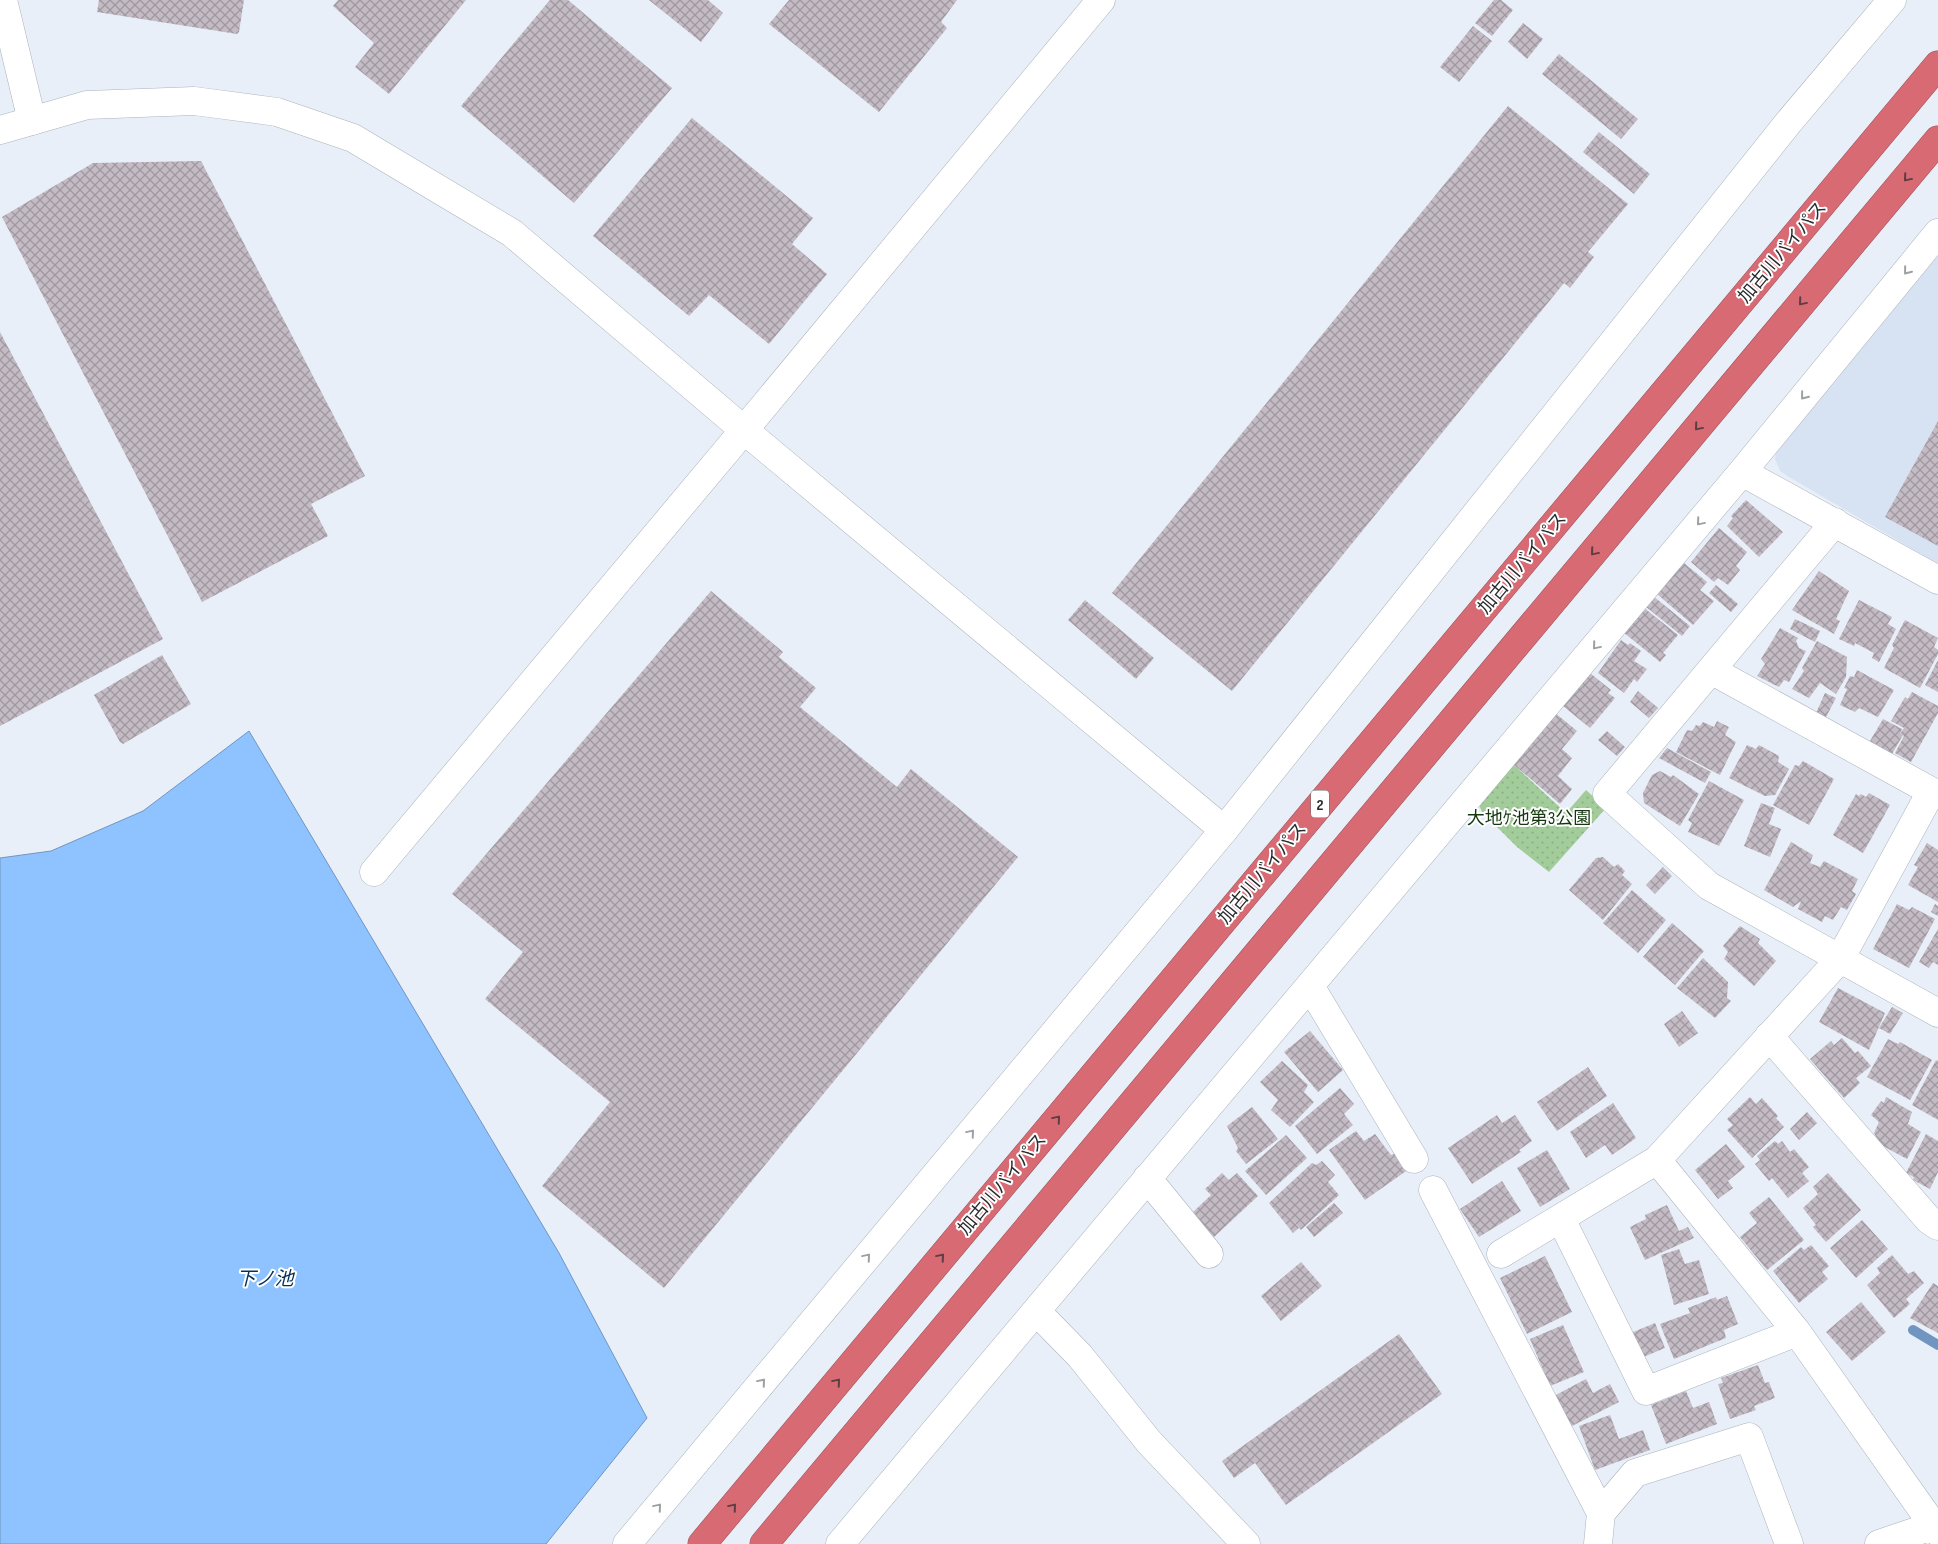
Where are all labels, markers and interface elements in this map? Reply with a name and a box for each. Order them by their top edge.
one-way arrow [1903,172,1912,181]
street label: 加古川バイパス [1734,197,1831,307]
one-way arrow [1905,265,1913,274]
one-way arrow [1799,297,1808,306]
one-way arrow [1801,391,1810,400]
one-way arrow [1696,421,1704,430]
street label: 加古川バイパス [1474,508,1571,618]
one-way arrow [1697,516,1706,525]
one-way arrow [1591,546,1600,555]
one-way arrow [1593,640,1601,649]
road number: 2 [1311,791,1329,818]
park label: 大地ｹ池第3公園 [1467,808,1591,829]
street label: 加古川バイパス [1214,818,1311,928]
one-way arrow [1051,1116,1060,1125]
street label: 加古川バイパス [954,1129,1051,1239]
one-way arrow [965,1130,974,1139]
one-way arrow [861,1254,870,1263]
one-way arrow [936,1254,945,1263]
water label: 下ノ池 [236,1268,295,1291]
one-way arrow [757,1379,765,1388]
one-way arrow [832,1379,840,1388]
one-way arrow [652,1503,661,1512]
one-way arrow [727,1503,736,1512]

